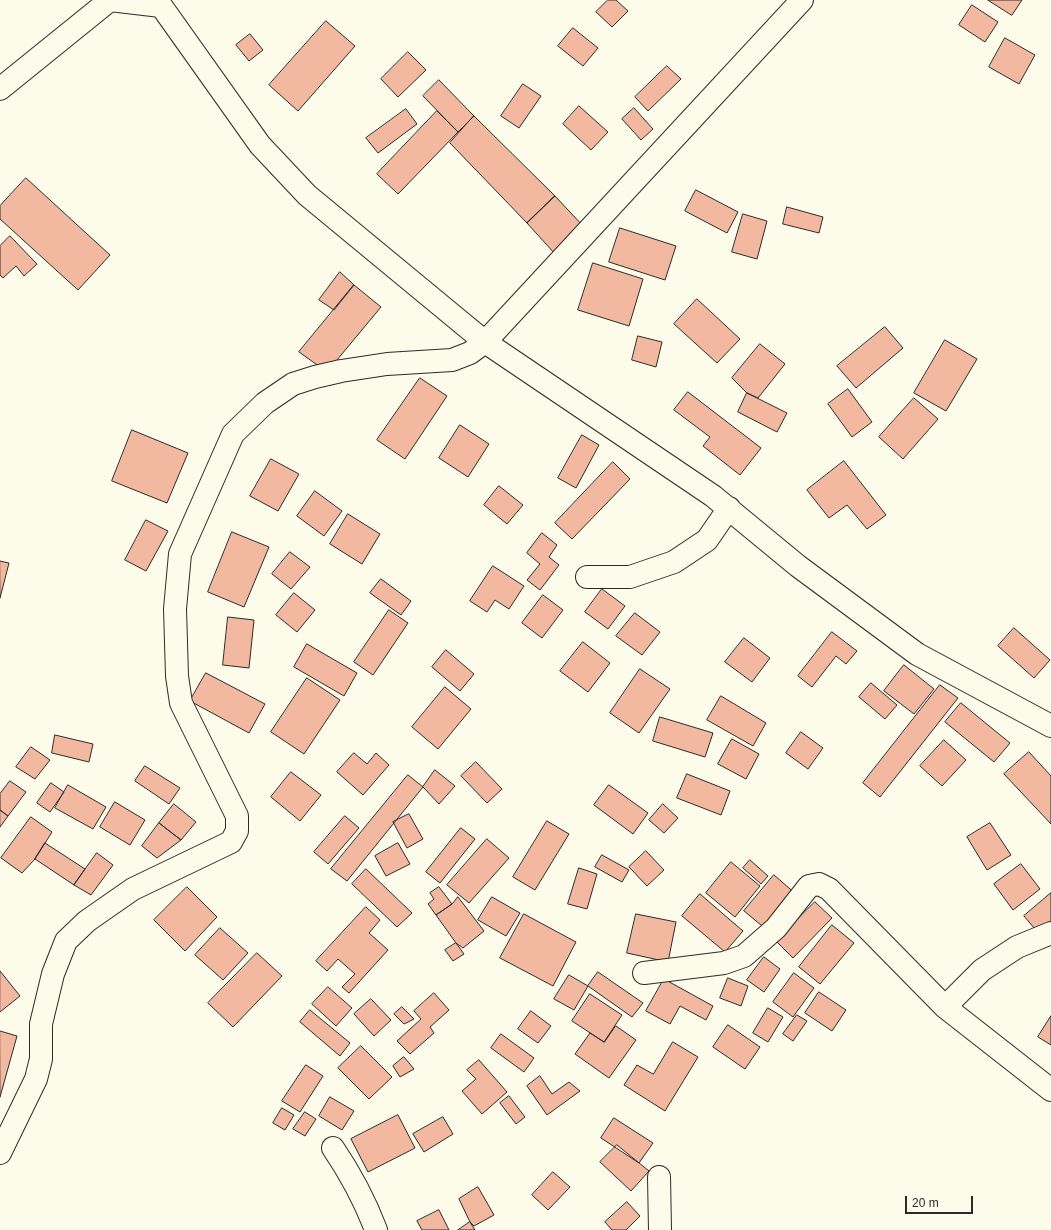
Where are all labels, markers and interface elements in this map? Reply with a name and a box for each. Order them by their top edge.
scale bar [907,1188,975,1214]
text: 20 m [912,1196,939,1210]

